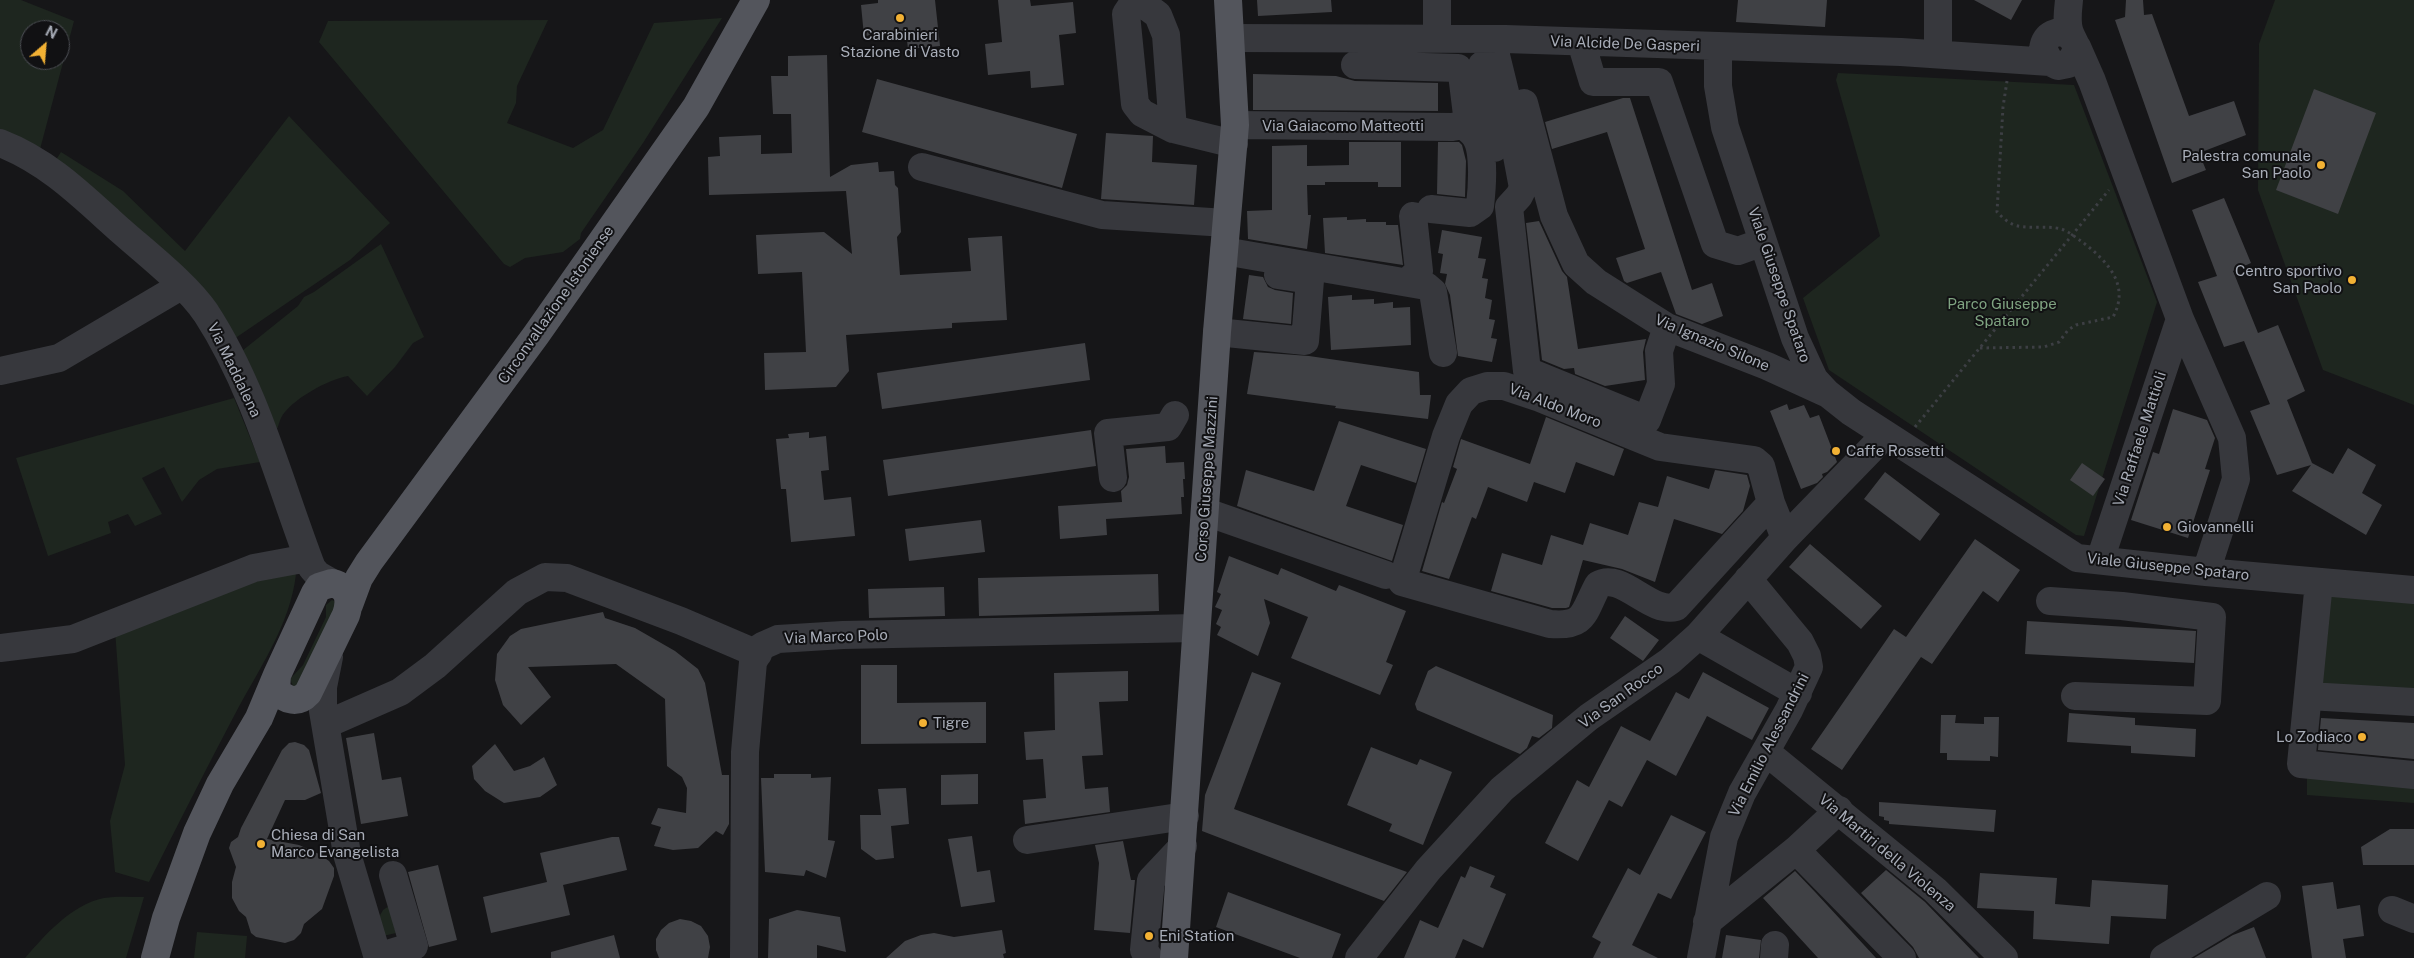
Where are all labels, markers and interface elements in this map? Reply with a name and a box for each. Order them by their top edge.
marker: Carabinieri Stazione di Vasto [894,12,906,24]
north arrow [20,20,70,70]
text: N [43,23,60,42]
place label: Carabinieri Stazione di Vasto [840,26,960,61]
street label: Via Alcide De Gasperi [1550,32,1700,56]
street label: Via Gaiacomo Matteotti [1262,117,1424,135]
place label: Palestra comunale San Paolo [2182,147,2311,182]
marker: Palestra comunale San Paolo [2315,159,2327,171]
street label: Viale Giuseppe Spataro [1744,205,1814,365]
street label: Circonvallazione Istoniense [494,222,618,388]
place label: Centro sportivo San Paolo [2235,262,2342,297]
marker: Centro sportivo San Paolo [2346,274,2358,286]
park label: Parco Giuseppe Spataro [1947,295,2057,330]
street label: Via Ignazio Silone [1652,311,1772,375]
street label: Via Maddalena [203,320,265,420]
street label: Via Raffaele Mattioli [2110,369,2170,509]
street label: Via Aldo Moro [1506,380,1604,432]
street label: Corso Giuseppe Mazzini [1192,396,1222,562]
place label: Caffe Rossetti [1846,442,1944,460]
marker: Caffe Rossetti [1830,445,1842,457]
place label: Giovannelli [2177,518,2254,536]
marker: Giovannelli [2161,521,2173,533]
street label: Viale Giuseppe Spataro [2086,550,2250,584]
street label: Via Marco Polo [784,626,888,648]
street label: Via San Rocco [1576,660,1666,732]
street label: Via Emilio Alessandrini [1725,670,1813,820]
place label: Tigre [933,714,969,732]
marker: Tigre [917,717,929,729]
place label: Lo Zodiaco [2276,728,2352,746]
marker: Lo Zodiaco [2356,731,2368,743]
street label: Via Martiri della Violenza [1815,790,1959,916]
place label: Chiesa di San Marco Evangelista [271,826,399,861]
marker: Chiesa di San Marco Evangelista [255,838,267,850]
place label: Eni Station [1159,927,1234,945]
marker: Eni Station [1143,930,1155,942]

